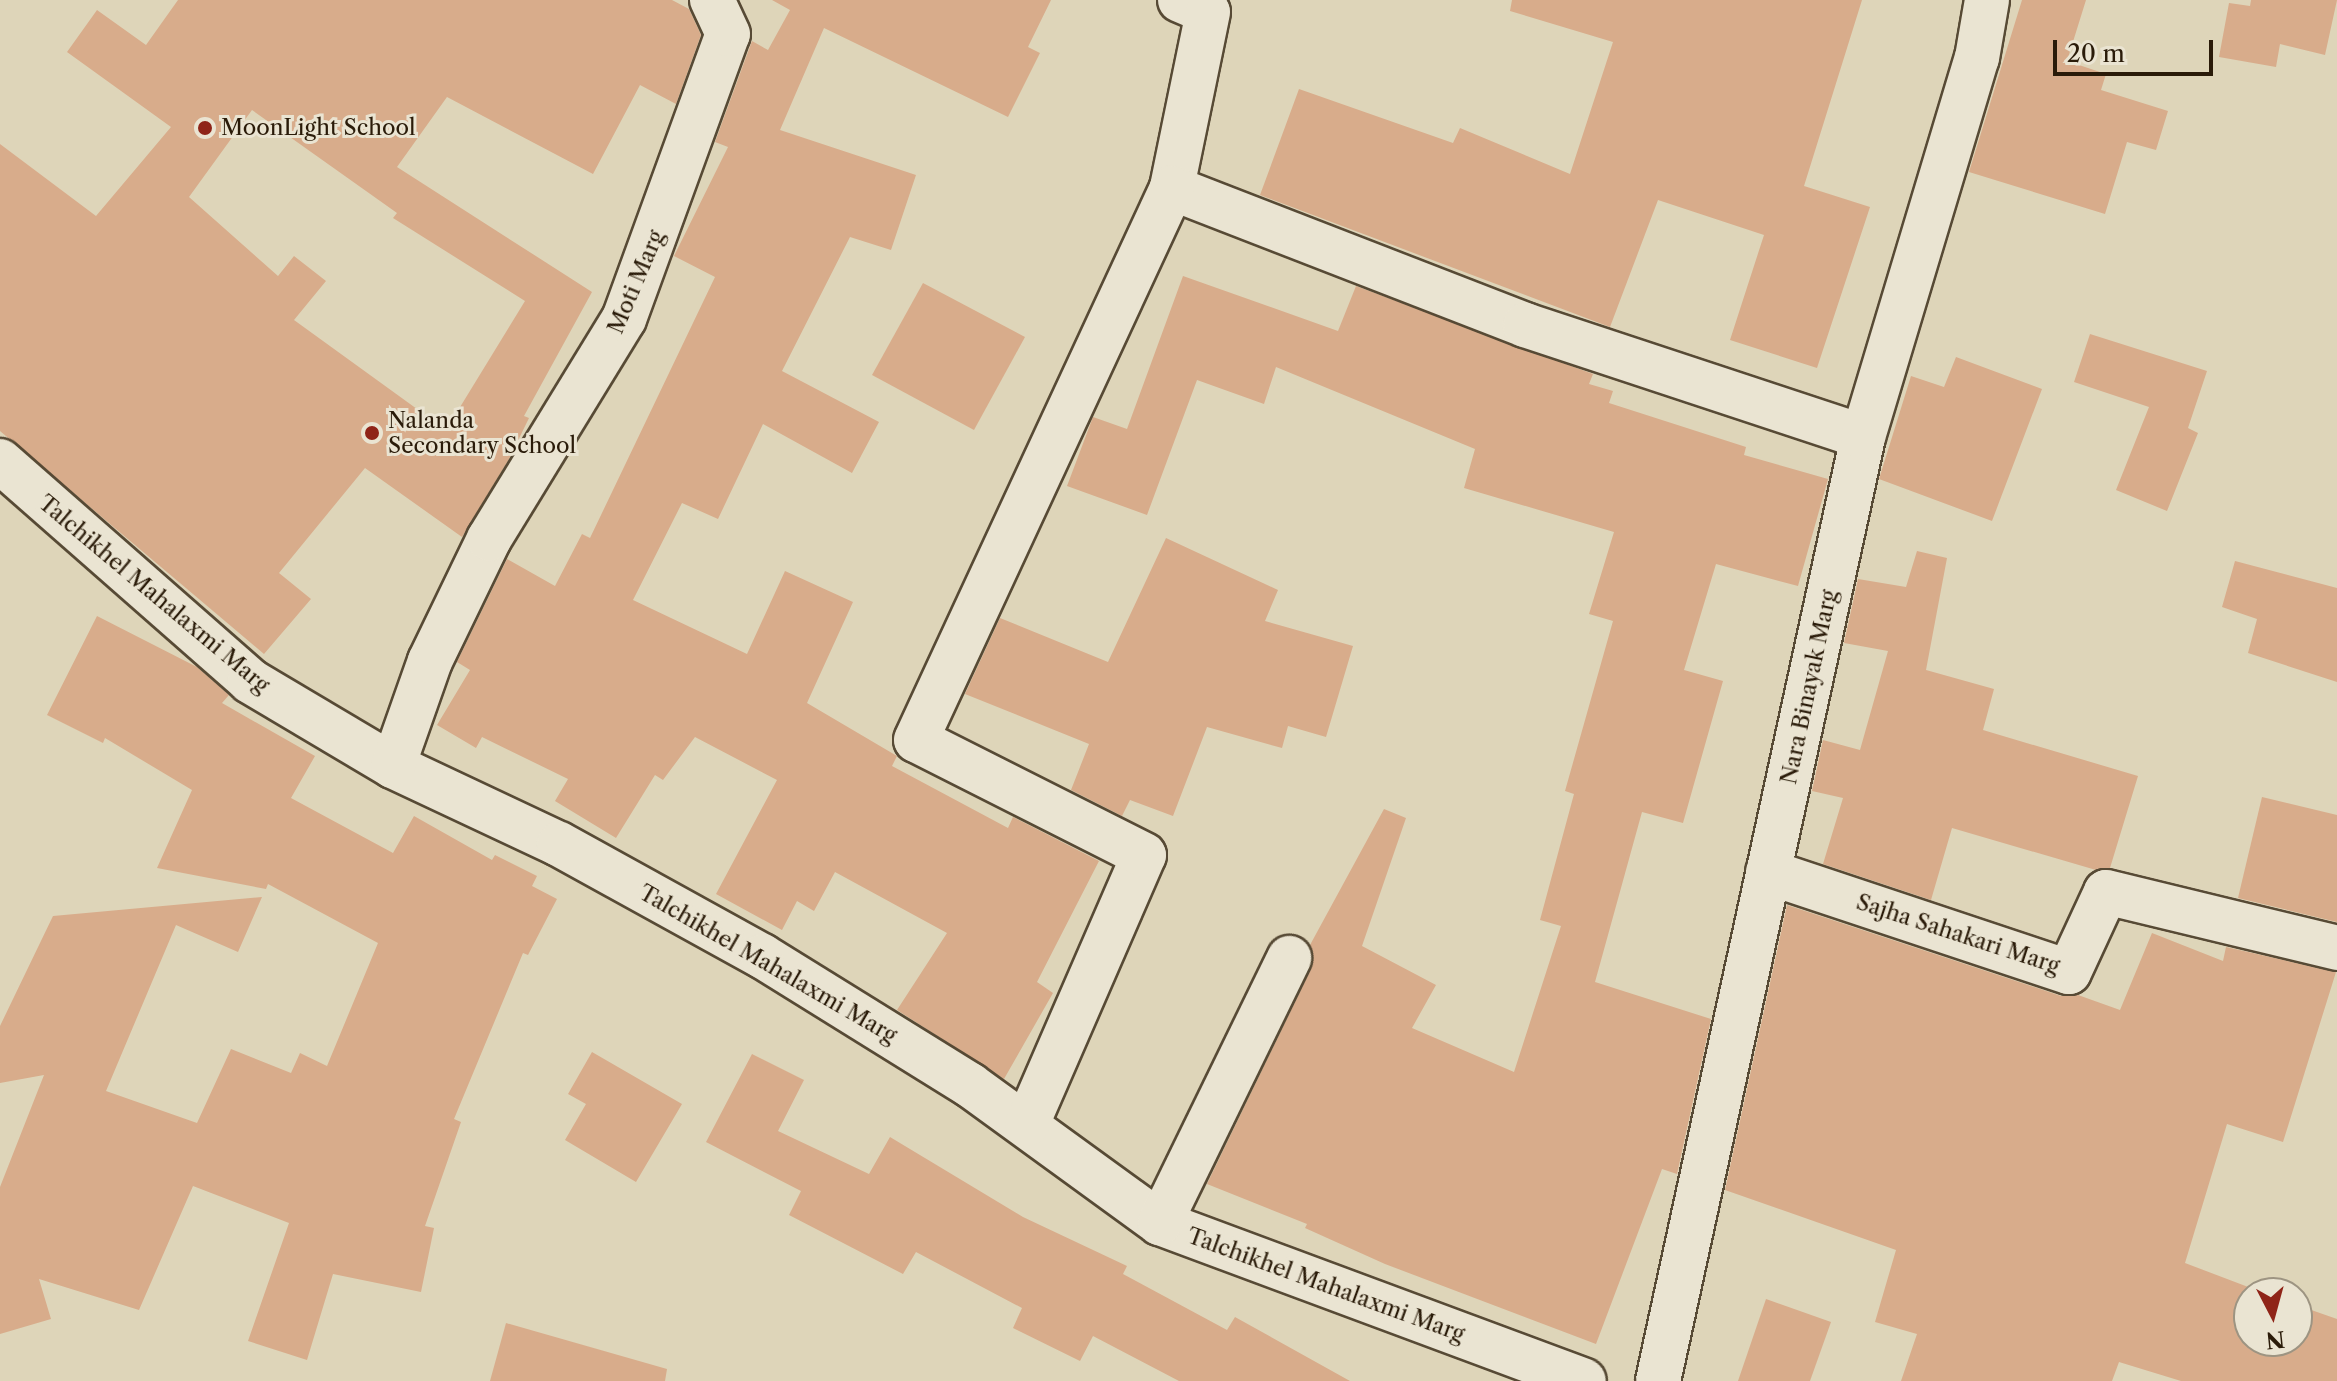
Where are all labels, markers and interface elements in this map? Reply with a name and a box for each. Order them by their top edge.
scale bar [2057,24,2217,74]
text: 20 m [2067,39,2125,68]
place label: MoonLight School [221,115,416,141]
marker: MoonLight School [196,119,214,137]
street label: Moti Marg [602,226,670,338]
place label: Nalanda Secondary School [388,407,577,458]
marker: Nalanda Secondary School [363,424,381,442]
street label: Talchikhel Mahalaxmi Marg [33,490,275,698]
street label: Nara Binayak Marg [1775,587,1843,787]
street label: Talchikhel Mahalaxmi Marg [634,879,902,1049]
street label: Sajha Sahakari Marg [1853,889,2063,979]
street label: Talchikhel Mahalaxmi Marg [1184,1222,1468,1348]
north arrow [2233,1277,2313,1357]
text: N [2264,1325,2286,1354]

